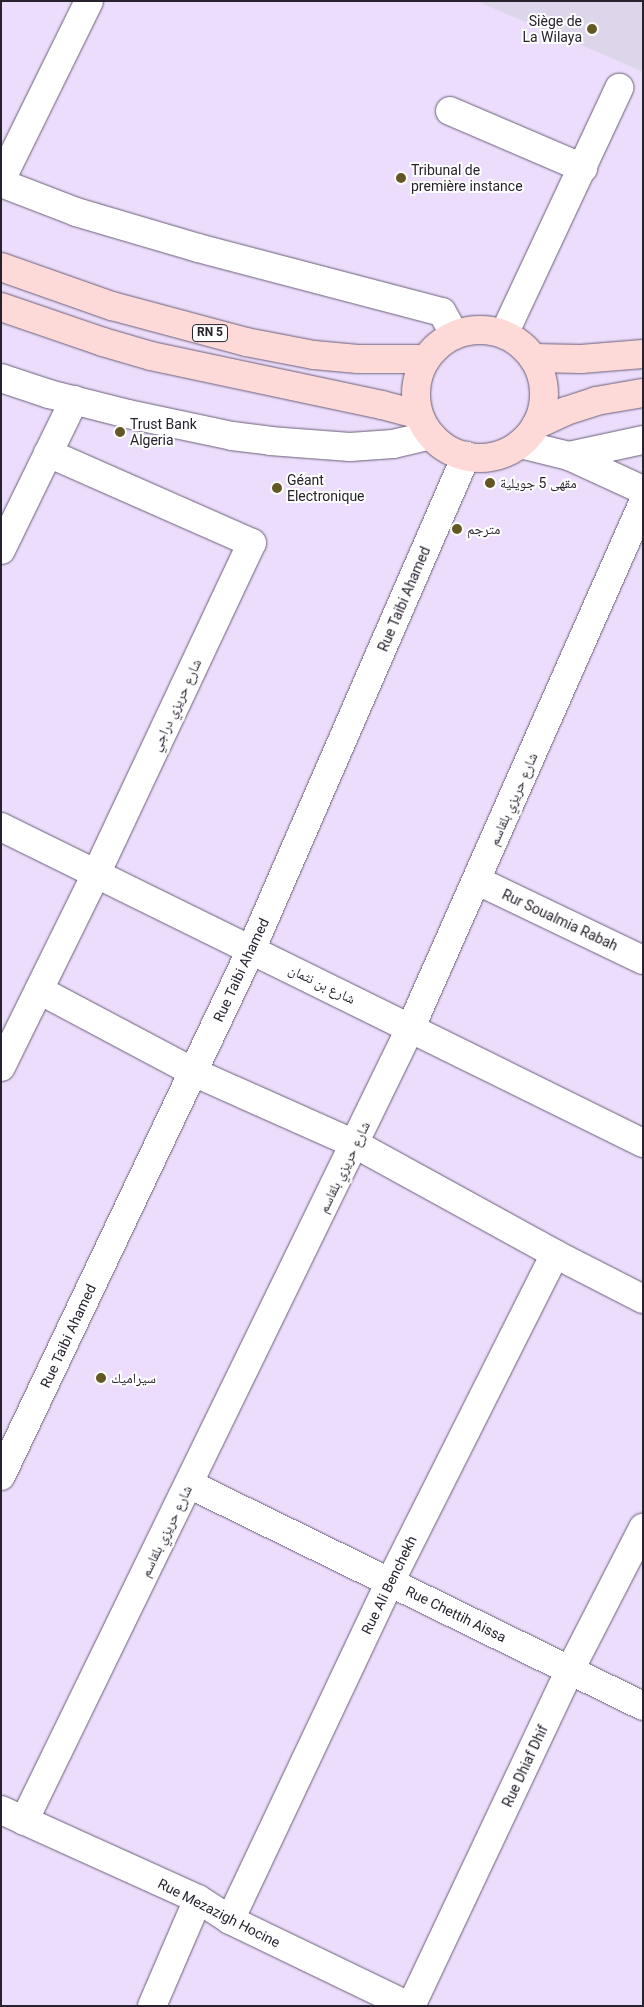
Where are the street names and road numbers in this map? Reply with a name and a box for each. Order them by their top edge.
road number: RN 5 [191,323,229,342]
street label: Rue Taibi Ahamed [374,544,434,654]
street label: شارع حريزي دراجي [147,656,205,754]
street label: شارع حريزي بلقاسم [485,750,541,848]
street label: Rur Soualmia Rabah [499,886,621,954]
street label: Rue Taibi Ahamed [210,915,272,1025]
street label: شارع بن نثمان [286,961,358,1007]
street label: شارع حريزي بلقاسم [315,1118,373,1216]
street label: Rue Taibi Ahamed [37,1281,99,1391]
street label: شارع حريزي بلقاسم [137,1482,195,1580]
street label: Rue Ali Benchekh [358,1533,420,1637]
street label: Rue Chettih Aissa [403,1582,509,1646]
street label: Rue Dhiaf Dhif [499,1722,551,1810]
street label: Rue Mezazigh Hocine [155,1875,283,1951]

